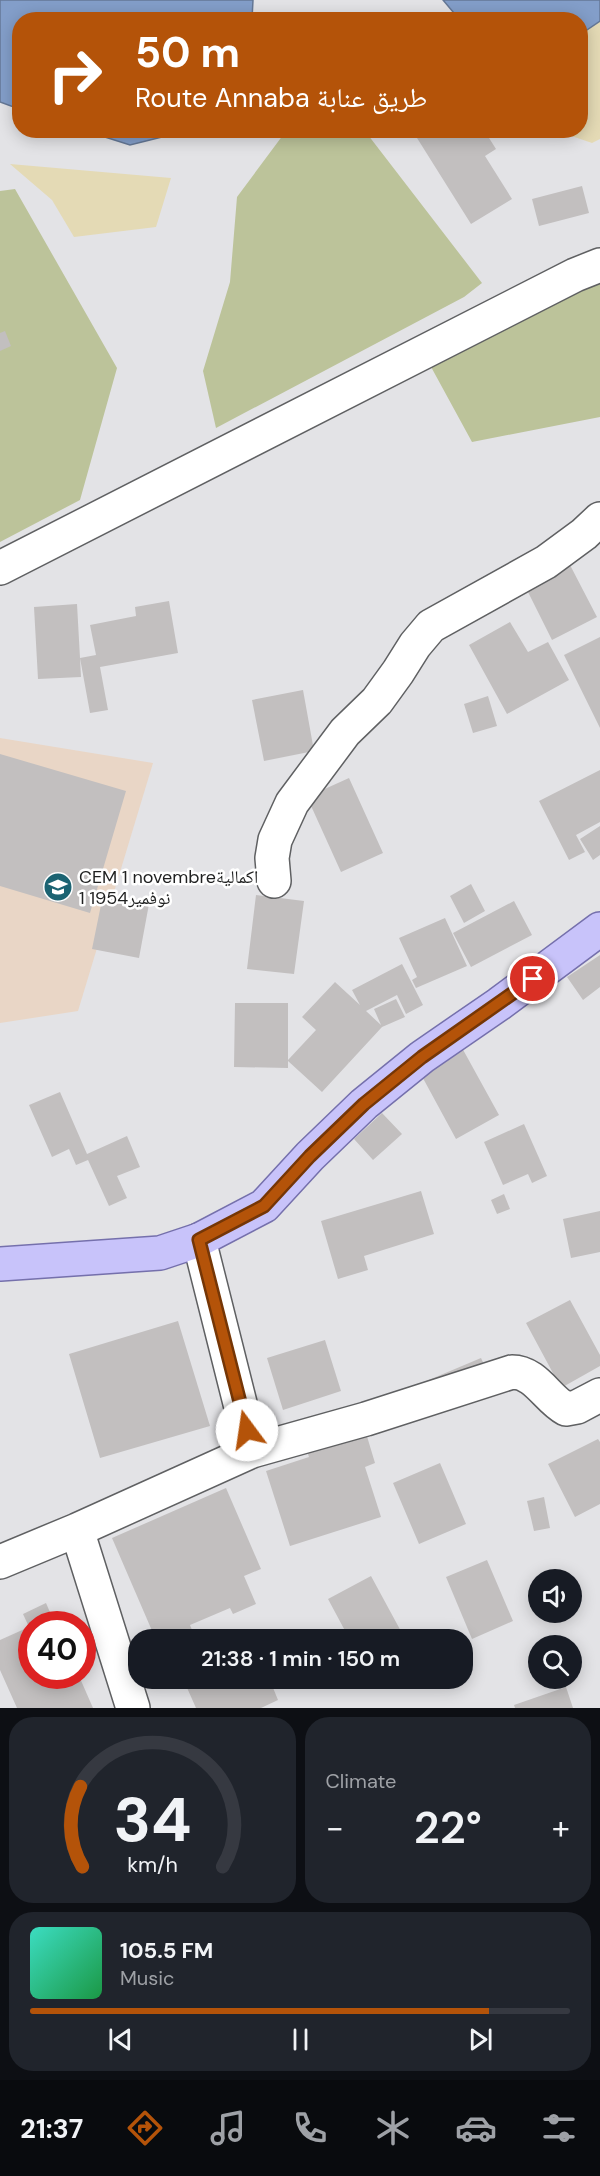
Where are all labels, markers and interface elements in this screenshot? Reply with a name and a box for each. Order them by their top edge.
text: 50 m [135,25,240,80]
icon: right [36,36,114,114]
text: Route Annaba طريق عنابة [135,80,427,115]
place label: CEM 1 novembreاكمالية 1 نوفمير1954 [79,865,258,910]
school or university icon: CEM 1 novembreاكمالية 1 نوفمير1954 [42,871,74,903]
pin [507,953,558,1004]
icon: arrive [516,962,549,995]
position arrow [215,1398,279,1462]
map controls [528,1569,582,1689]
button: sound [528,1569,582,1623]
speed limit sign: 40 [18,1611,96,1689]
button: search [528,1635,582,1689]
text: 21:38 · 1 min · 150 m [201,1644,400,1673]
text: Climate [326,1768,396,1794]
text: 34 [113,1779,191,1860]
text: 22° [414,1798,482,1857]
text: − [326,1806,344,1849]
text: + [552,1806,570,1849]
text: km/h [127,1851,178,1879]
text: 105.5 FM [120,1936,213,1965]
text: Music [120,1965,175,1991]
icon: previous [104,2023,137,2056]
icon: pause [284,2023,317,2056]
icon: next [464,2023,497,2056]
icon: directions [124,2107,166,2149]
icon: music [207,2107,249,2149]
icon: phone [289,2107,331,2149]
icon: climate [372,2107,414,2149]
icon: car [455,2107,497,2149]
icon: filters [538,2107,580,2149]
text: 21:37 [20,2111,83,2146]

